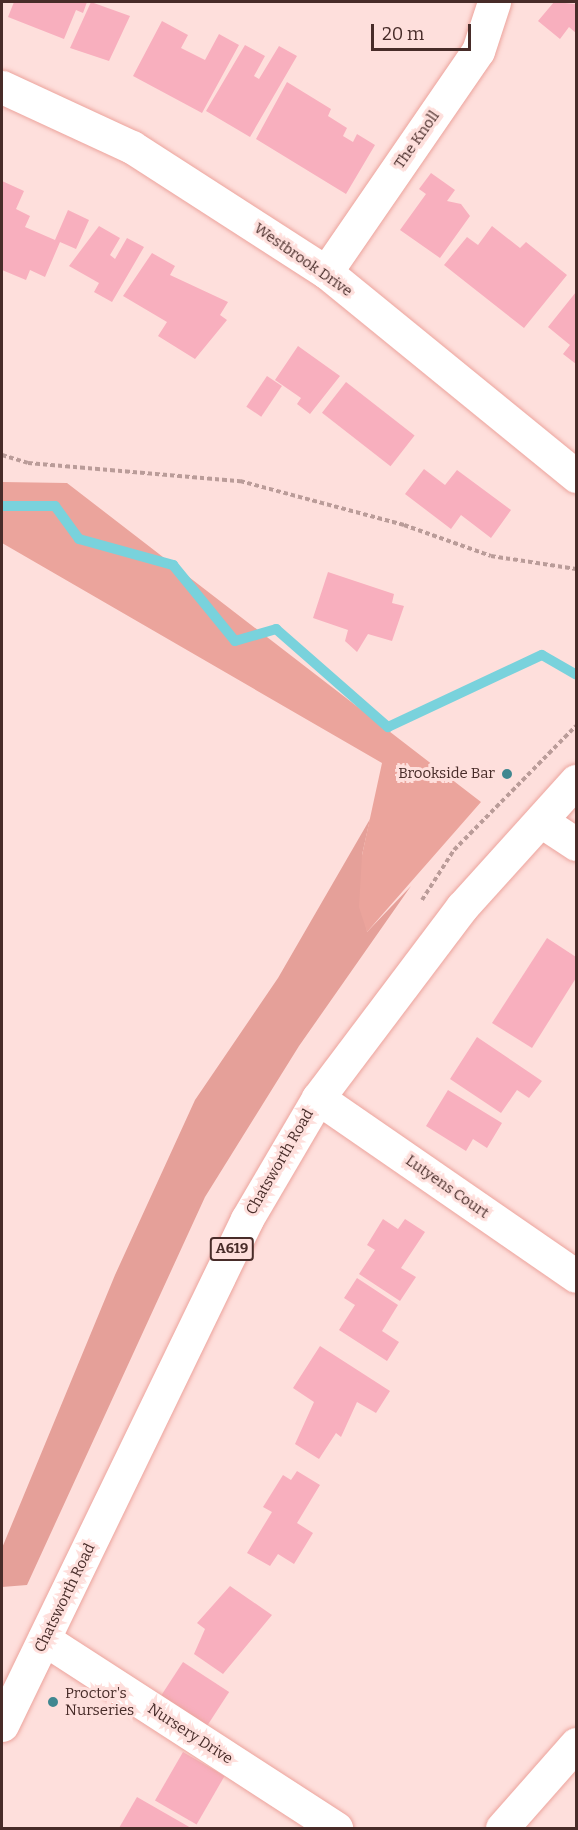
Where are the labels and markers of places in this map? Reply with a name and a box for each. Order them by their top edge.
place label: Brookside Bar [398,765,495,783]
marker: Brookside Bar [500,767,514,781]
place label: Proctor's Nurseries [65,1684,134,1719]
marker: Proctor's Nurseries [46,1695,60,1709]

